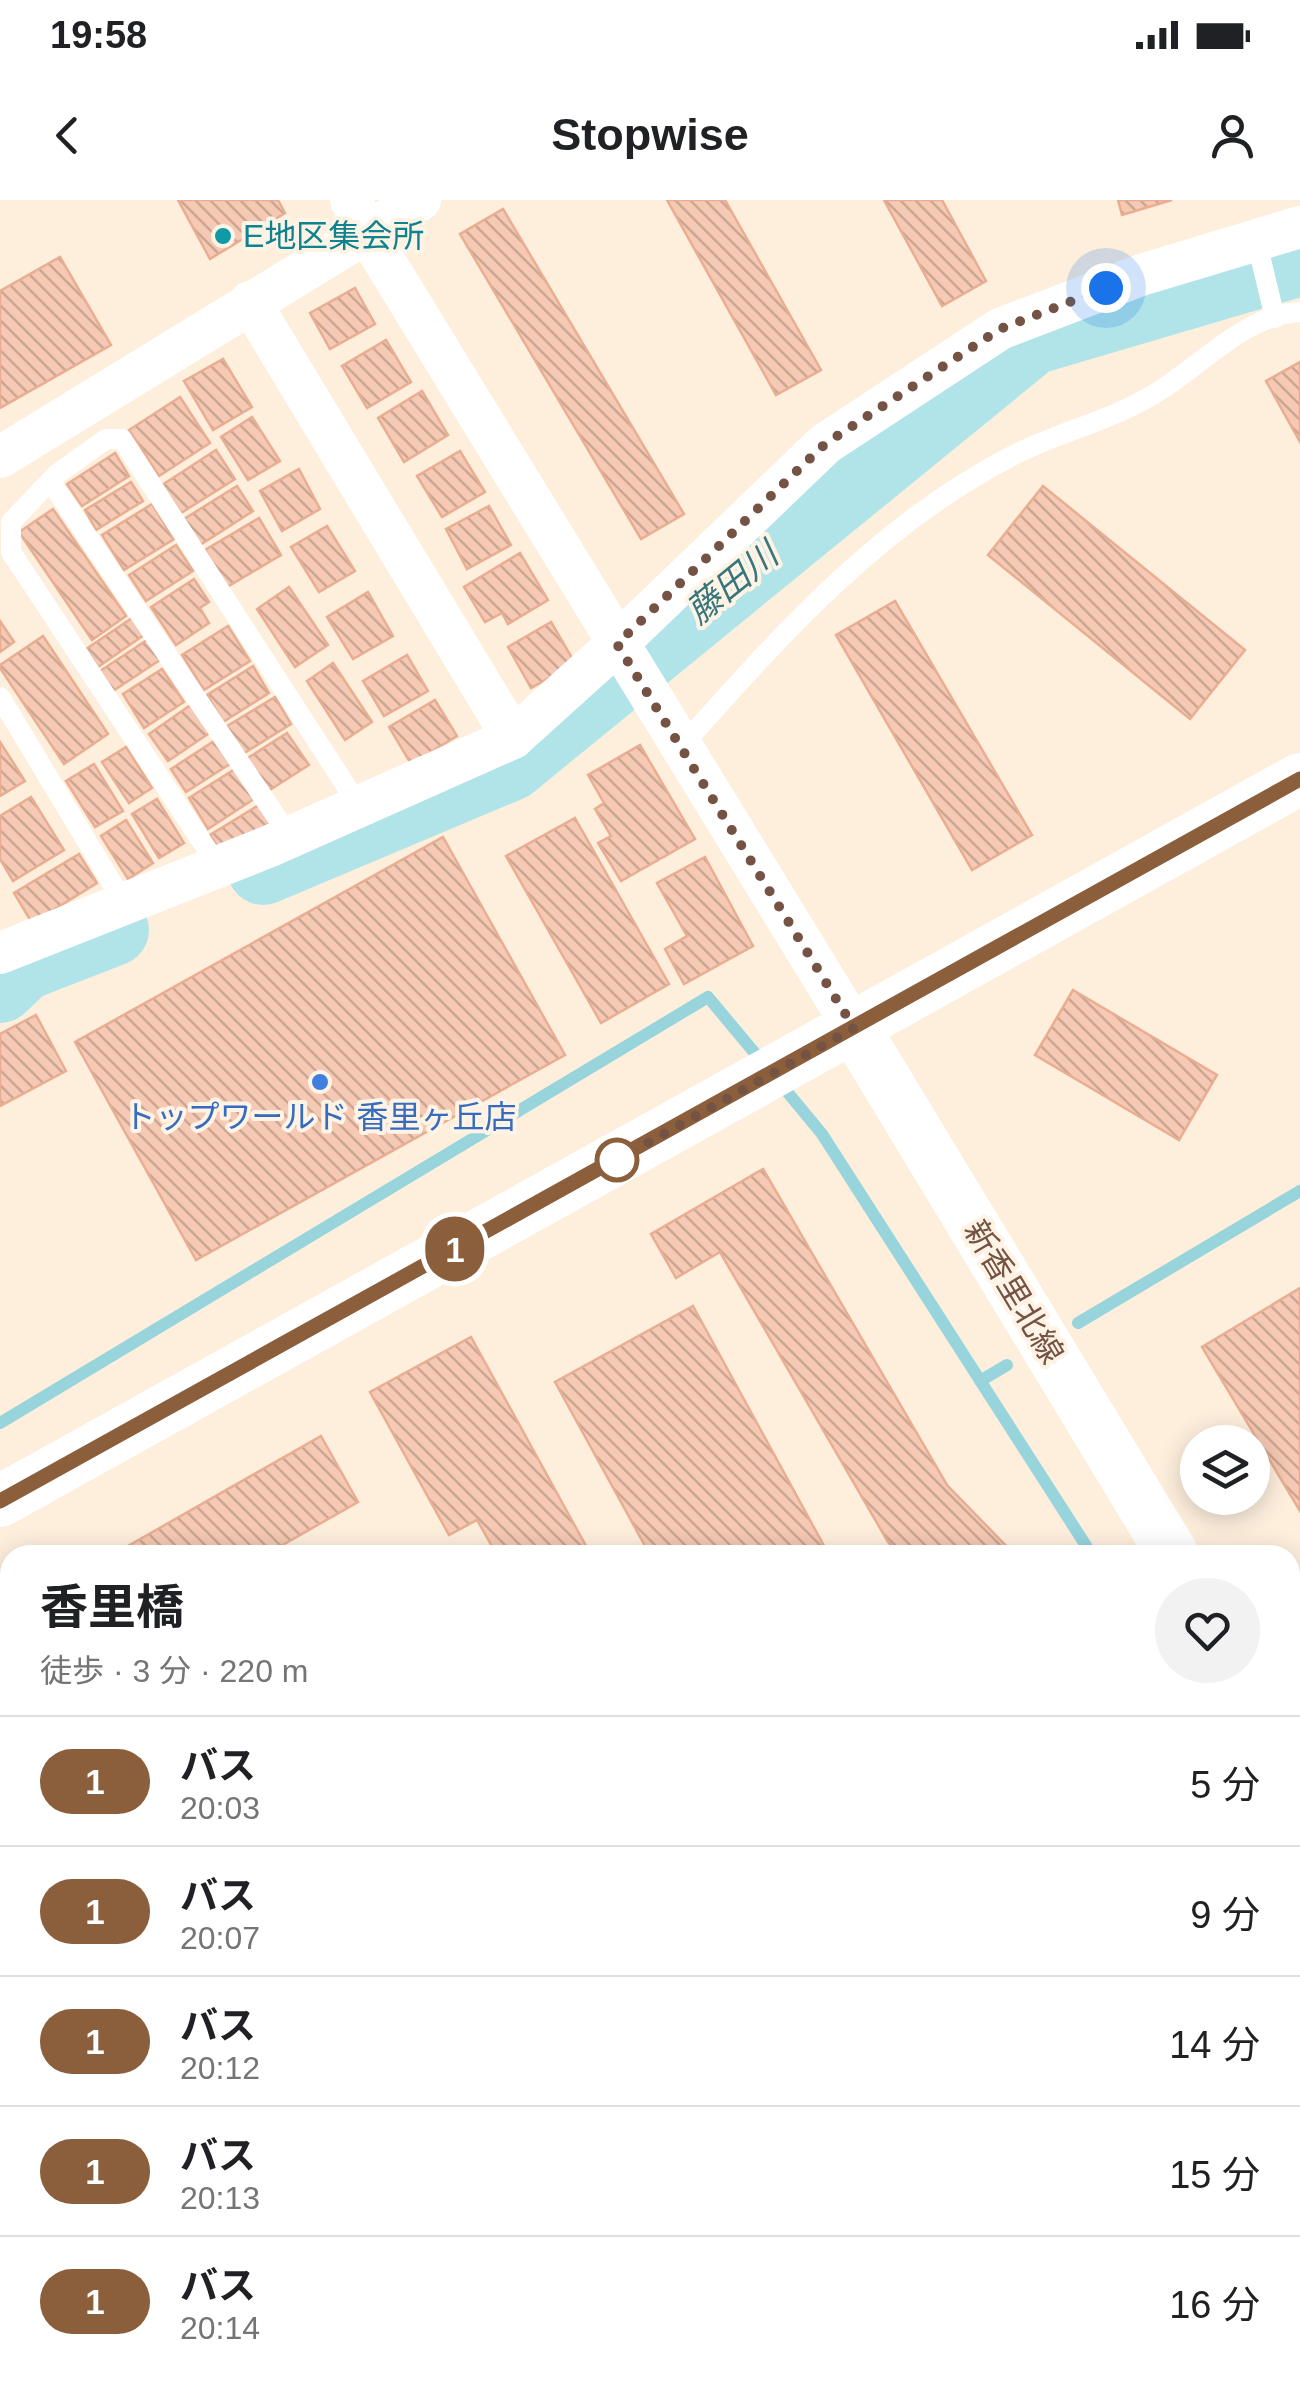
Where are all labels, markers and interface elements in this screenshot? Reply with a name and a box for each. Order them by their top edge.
text: 19:58 [50,14,147,56]
icon: back [40,108,95,163]
icon: person [1205,108,1260,163]
text: Stopwise [551,109,749,160]
place label: E地区集会所 [243,218,424,254]
marker: E地区集会所 [212,225,234,247]
your location [1081,263,1131,313]
water label: 藤田川 [679,532,788,631]
marker: トップワールド 香里ヶ丘店 [309,1071,331,1093]
place label: トップワールド 香里ヶ丘店 [124,1099,516,1135]
unlabelled marker [596,1139,638,1181]
street label: 新香里北線 [957,1214,1071,1370]
line badge: 1 [422,1216,488,1282]
text: 1 [445,1230,465,1269]
map controls [1180,1425,1270,1515]
button: layers [1180,1425,1270,1515]
button: heart [1155,1578,1260,1683]
text: 香里橋 [40,1581,184,1634]
text: 徒歩 · 3 分 · 220 m [40,1653,309,1689]
text: バス [180,1745,256,1787]
text: 1 [85,1762,105,1801]
text: 5 分 [1190,1764,1260,1806]
text: 20:03 [180,1790,260,1826]
text: バス [180,1875,256,1917]
text: 1 [85,1892,105,1931]
text: 9 分 [1190,1894,1260,1936]
text: 20:07 [180,1920,260,1956]
text: バス [180,2005,256,2047]
text: 1 [85,2022,105,2061]
text: 14 分 [1169,2024,1260,2066]
text: 20:12 [180,2050,260,2086]
text: バス [180,2135,256,2177]
text: 1 [85,2152,105,2191]
text: 15 分 [1169,2154,1260,2196]
text: 20:13 [180,2180,260,2216]
text: バス [180,2265,256,2307]
text: 1 [85,2282,105,2321]
text: 16 分 [1169,2284,1260,2326]
text: 20:14 [180,2310,260,2346]

